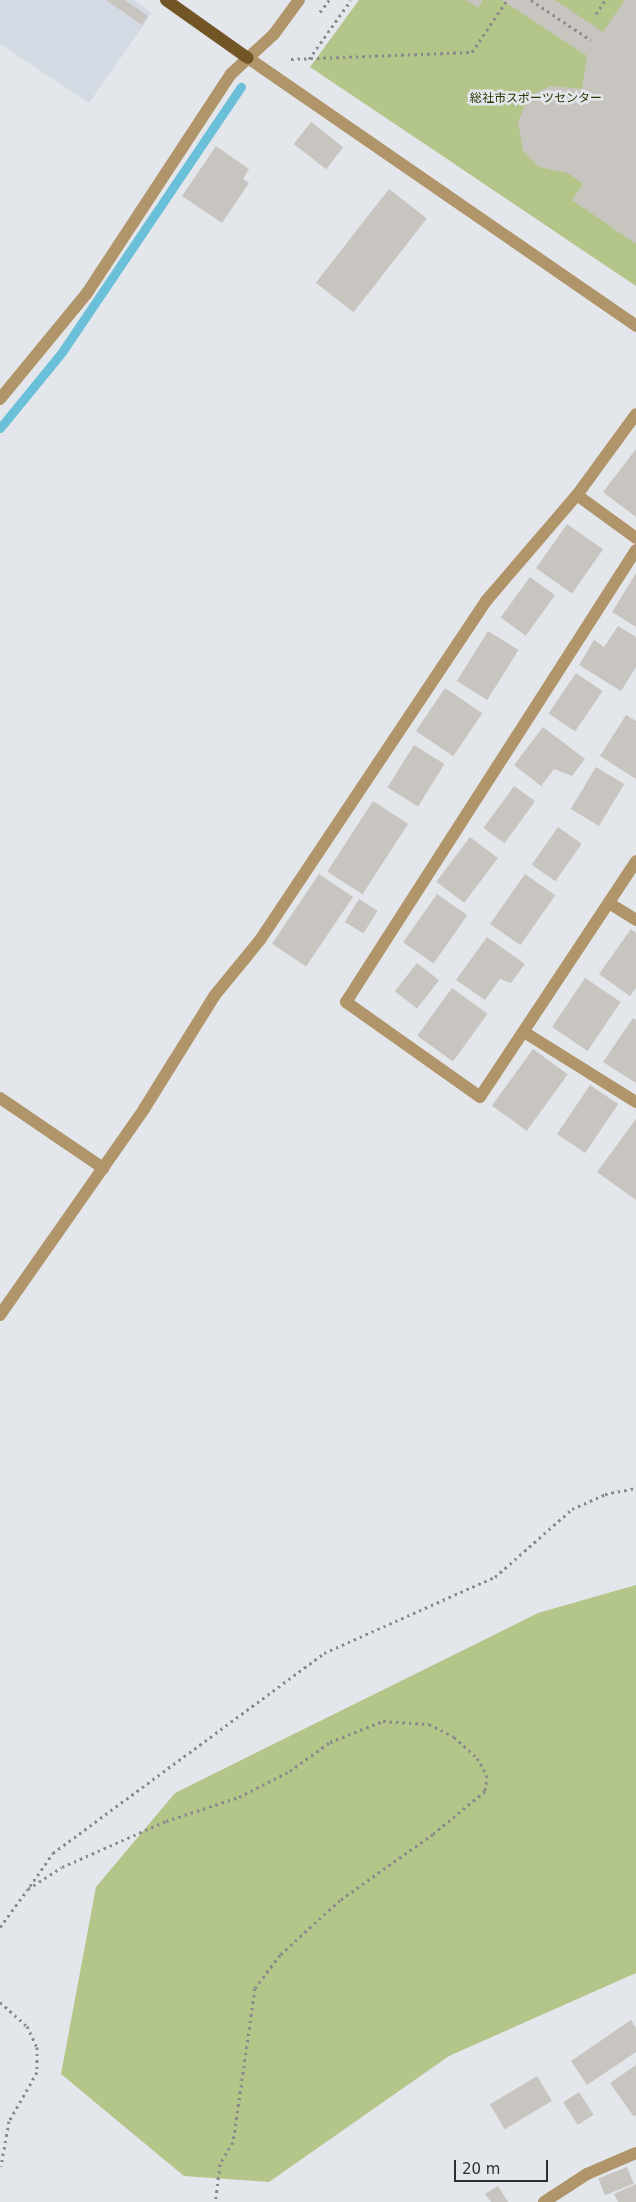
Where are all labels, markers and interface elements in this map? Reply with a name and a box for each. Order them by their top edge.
park label: 総社市スポーツセンター [470,92,602,106]
scale bar [456,2150,550,2182]
text: 20 m [462,2160,500,2178]

